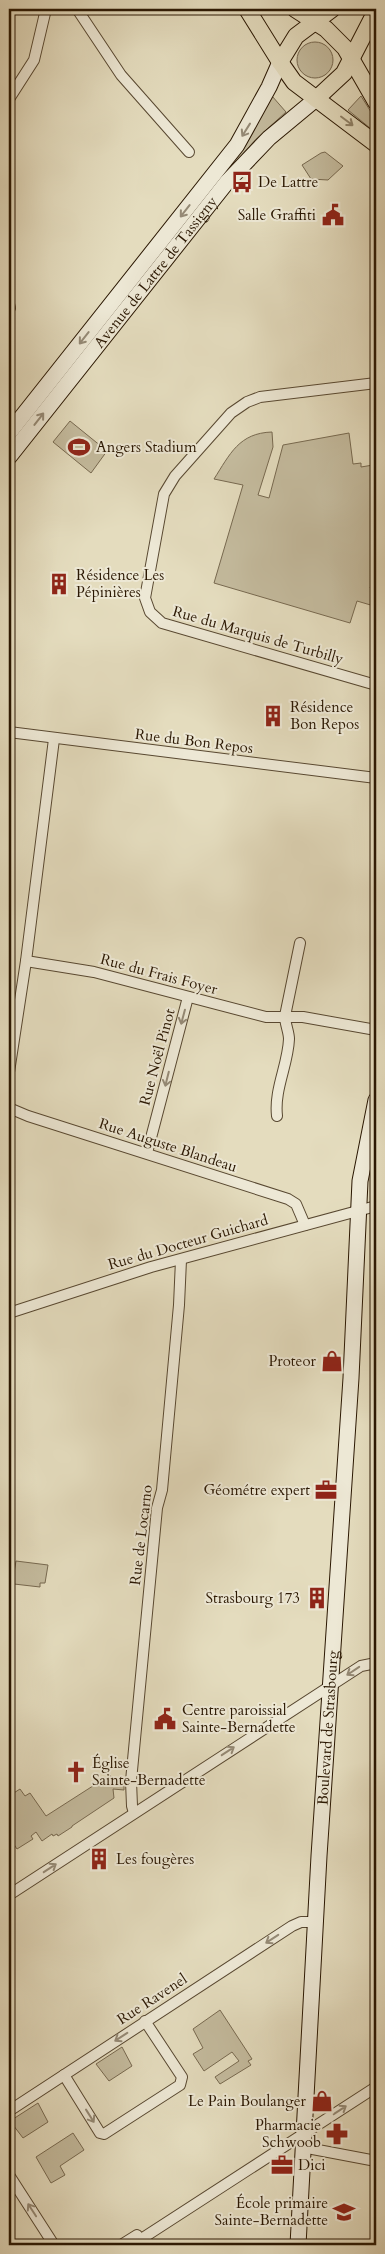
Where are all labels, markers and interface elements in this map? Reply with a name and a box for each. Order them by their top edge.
one-way arrow [340,116,354,126]
one-way arrow [241,122,251,136]
bus stop icon: De Lattre [229,169,255,195]
place label: De Lattre [258,172,319,192]
street label: Avenue de Lattre de Tassigny [89,192,222,352]
public building icon: Salle Graffiti [320,202,346,228]
one-way arrow [180,204,191,217]
place label: Salle Graffiti [238,205,316,225]
one-way arrow [79,331,90,344]
one-way arrow [34,412,44,426]
sports icon: Angers Stadium [66,434,92,460]
place label: Angers Stadium [96,437,197,457]
place label: Résidence Les Pépinières [76,565,164,602]
building icon: Résidence Les Pépinières [46,571,72,597]
street label: Rue du Marquis de Turbilly [170,601,346,669]
place label: Résidence Bon Repos [290,697,359,734]
building icon: Résidence Bon Repos [260,703,286,729]
street label: Rue du Bon Repos [134,724,254,758]
street label: Rue du Frais Foyer [98,949,220,999]
street label: Rue Noël Pinot [134,1006,180,1108]
one-way arrow [177,1008,187,1024]
one-way arrow [161,1070,171,1086]
street label: Rue Auguste Blandeau [96,1113,240,1177]
street label: Rue du Docteur Guichard [106,1210,270,1274]
shop icon: Proteor [319,1348,345,1374]
place label: Proteor [268,1351,317,1371]
office icon: Géométre expert [313,1477,339,1503]
place label: Géométre expert [203,1480,310,1500]
street label: Rue de Locarno [125,1484,157,1586]
building icon: Strasbourg 173 [304,1585,330,1611]
place label: Strasbourg 173 [205,1588,300,1608]
street label: Boulevard de Strasbourg [312,1649,343,1806]
one-way arrow [346,1667,360,1677]
place label: Centre paroissial Sainte-Bernadette [182,1700,296,1737]
public building icon: Centre paroissial Sainte-Bernadette [152,1706,178,1732]
one-way arrow [221,1745,235,1756]
place label: Église Sainte-Bernadette [92,1753,206,1790]
church icon: Église Sainte-Bernadette [63,1759,89,1785]
building icon: Les fougères [86,1846,112,1872]
place label: Les fougères [116,1849,194,1869]
one-way arrow [42,1863,56,1873]
one-way arrow [265,1935,279,1945]
street label: Rue Ravenel [113,1969,191,2029]
one-way arrow [114,2033,128,2043]
shop icon: Le Pain Boulanger [309,2088,335,2114]
place label: Le Pain Boulanger [188,2091,307,2111]
one-way arrow [332,2105,346,2115]
one-way arrow [85,2109,95,2123]
place label: Pharmacie Schwoob [255,2115,321,2152]
pharmacy icon: Pharmacie Schwoob [324,2121,350,2147]
office icon: Dici [269,2152,295,2178]
place label: Dici [298,2155,325,2175]
place label: École primaire Sainte-Bernadette [214,2193,328,2230]
school or university icon: École primaire Sainte-Bernadette [331,2199,357,2225]
one-way arrow [26,2204,36,2218]

